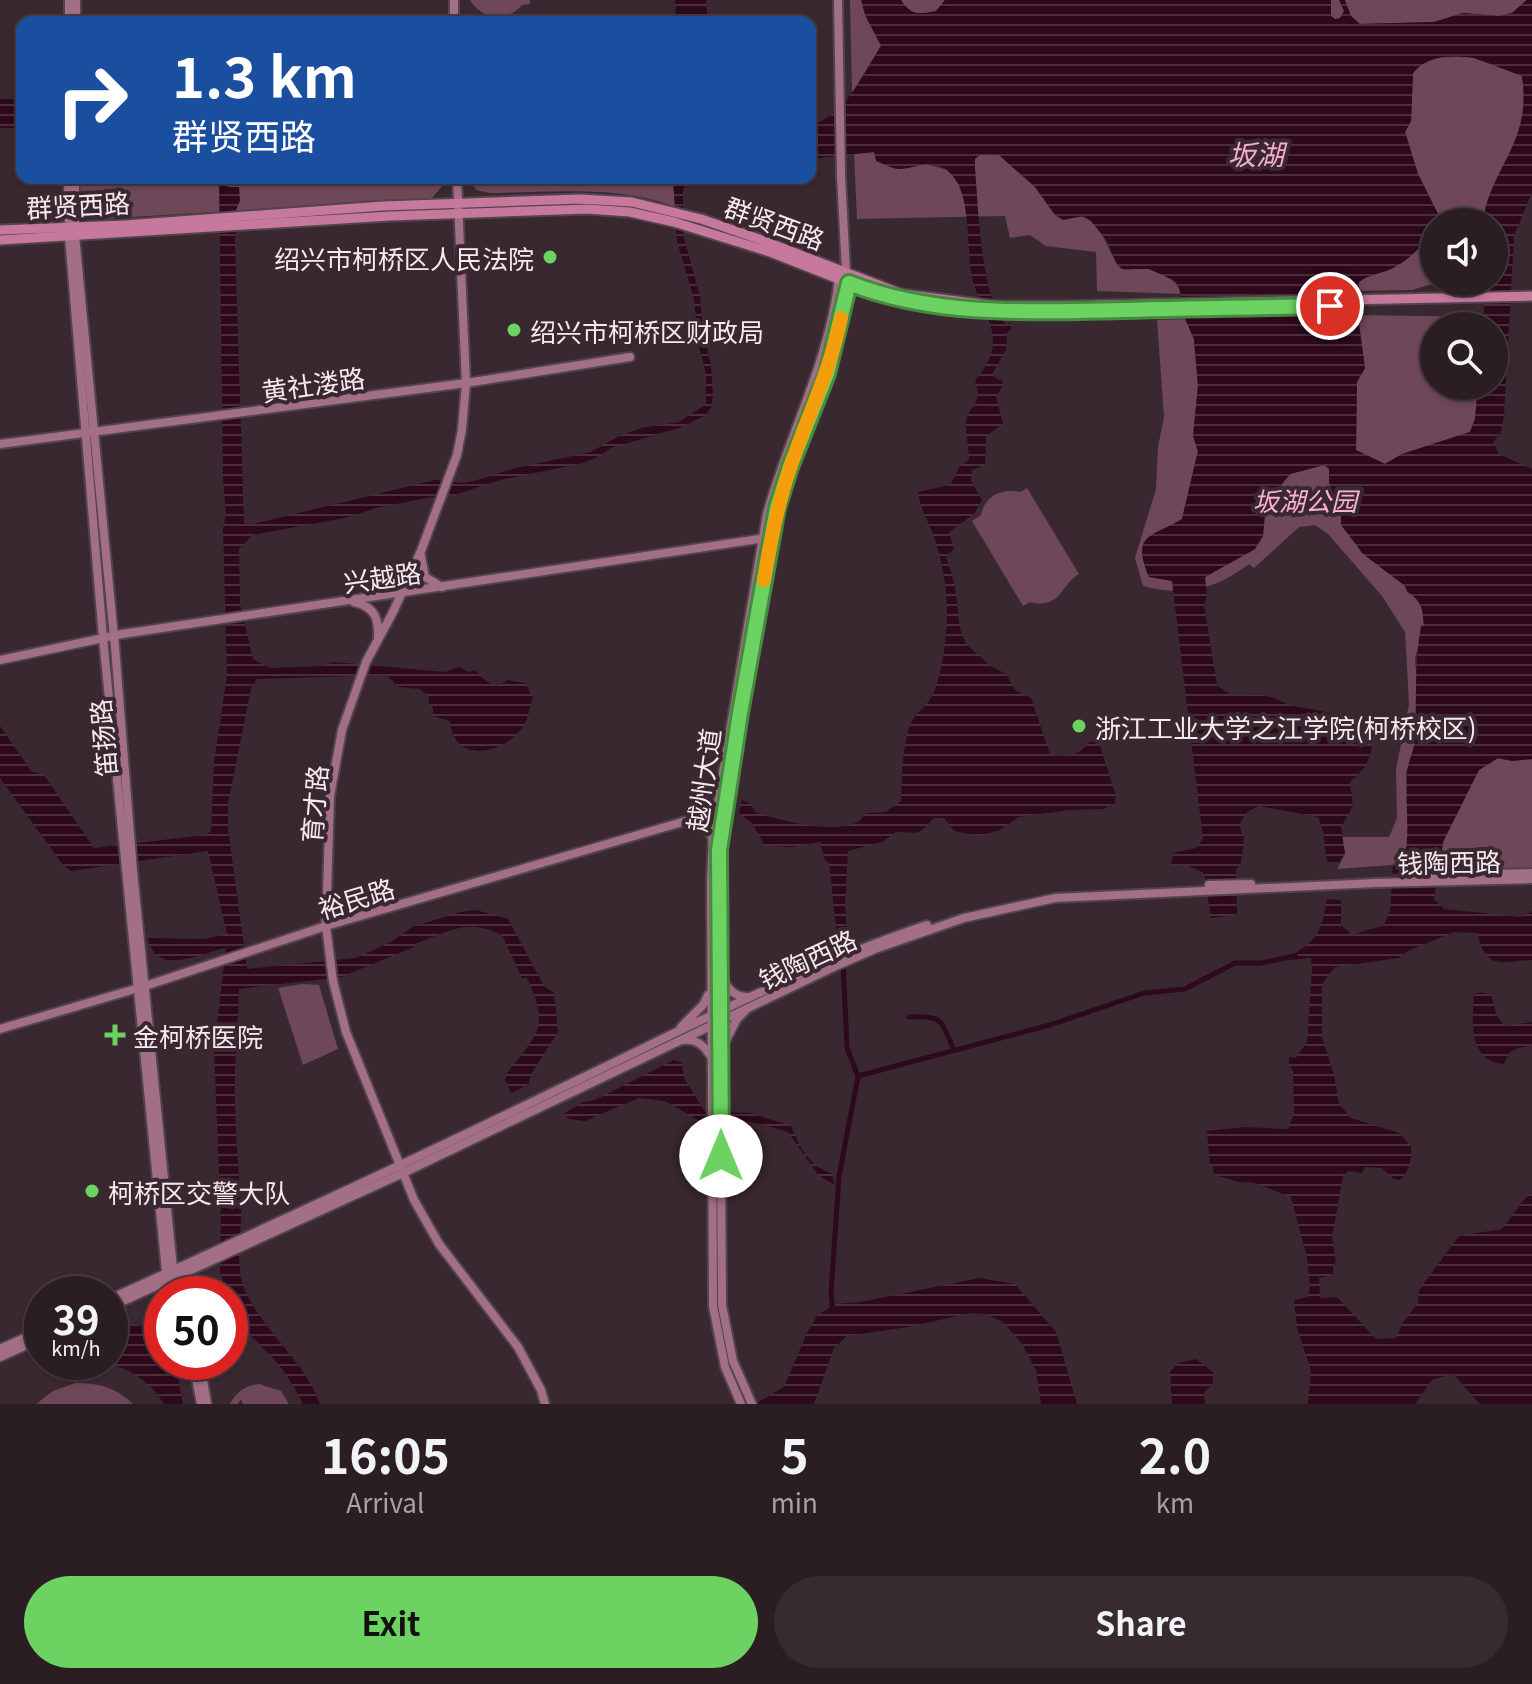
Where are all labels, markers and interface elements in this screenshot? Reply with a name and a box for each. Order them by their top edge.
text: 1.3 km [172,33,357,114]
icon: right [40,48,144,152]
text: 群贤西路 [172,108,316,160]
water label: 坂湖 [1228,133,1288,173]
street label: 群贤西路 [25,183,131,225]
street label: 群贤西路 [720,187,830,257]
map controls [1420,208,1508,400]
button: sound [1420,208,1508,296]
place label: 绍兴市柯桥区人民法院 [274,239,534,276]
marker: 绍兴市柯桥区人民法院 [541,248,559,266]
pin [1296,272,1364,340]
icon: arrive [1308,284,1352,328]
place label: 绍兴市柯桥区财政局 [530,312,764,349]
button: search [1420,312,1508,400]
marker: 绍兴市柯桥区财政局 [505,321,523,339]
street label: 黄社溇路 [259,357,367,409]
park label: 坂湖公园 [1253,481,1361,518]
street label: 兴越路 [341,552,423,600]
street label: 笛扬路 [80,698,124,778]
place label: 浙江工业大学之江学院(柯桥校区) [1095,708,1477,745]
marker: 浙江工业大学之江学院(柯桥校区) [1070,717,1088,735]
street label: 越州大道 [676,726,728,834]
street label: 育才路 [291,764,335,844]
street label: 钱陶西路 [1397,842,1501,880]
street label: 裕民路 [313,868,399,926]
street label: 钱陶西路 [752,919,862,997]
place label: 金柯桥医院 [133,1017,263,1054]
marker: 金柯桥医院 [104,1024,126,1046]
position arrow [679,1114,763,1198]
place label: 柯桥区交警大队 [108,1173,290,1210]
marker: 柯桥区交警大队 [83,1182,101,1200]
speed limit sign: 50 [144,1276,248,1380]
text: 39 [52,1289,100,1347]
text: km/h [51,1333,101,1362]
text: 16:05 [321,1418,450,1488]
text: 5 [780,1418,808,1488]
text: 2.0 [1139,1418,1211,1488]
text: Arrival [346,1483,424,1520]
text: min [771,1483,818,1520]
text: km [1156,1483,1194,1520]
button: Exit [24,1576,758,1668]
button: Share [774,1576,1508,1668]

